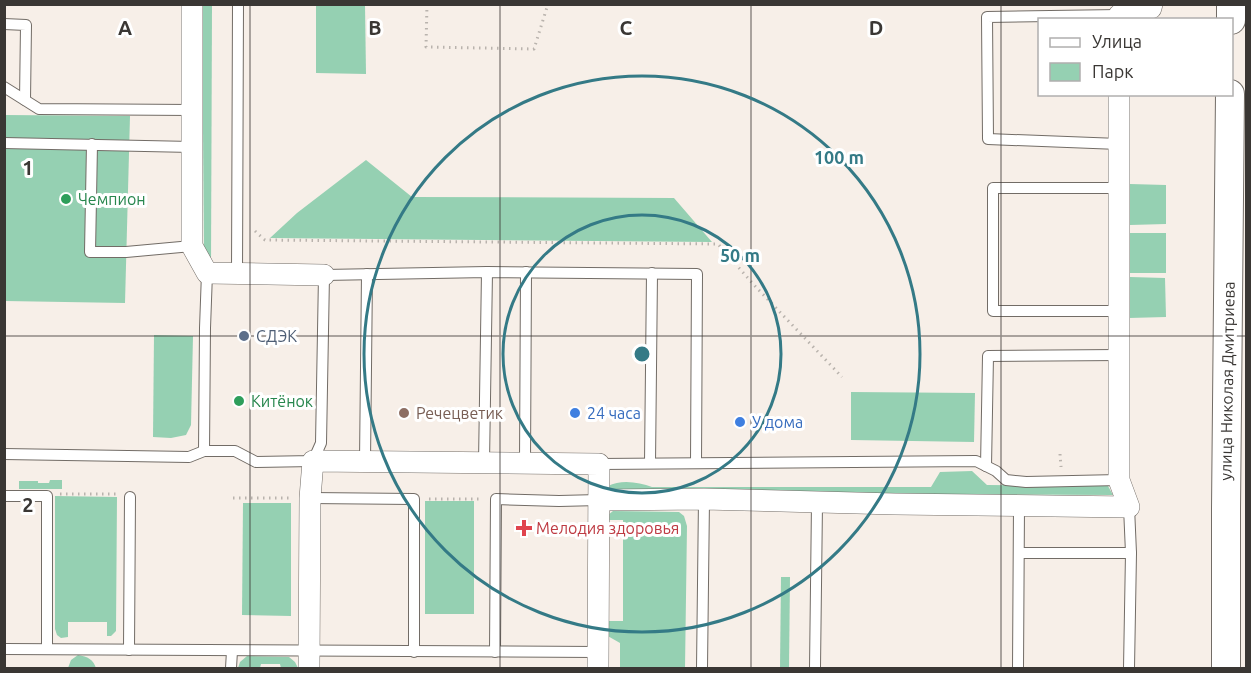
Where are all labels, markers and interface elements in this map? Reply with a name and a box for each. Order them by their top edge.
text: A [118,16,132,39]
text: B [368,16,382,39]
text: C [620,16,633,39]
text: D [869,16,883,39]
legend [1038,18,1233,96]
text: Улица [1092,31,1142,51]
text: Парк [1092,61,1133,81]
text: 100 m [814,147,864,167]
text: 1 [22,156,34,179]
place label: Чемпион [78,190,146,208]
marker: Чемпион [59,192,73,206]
text: 50 m [720,245,760,265]
street label: улица Николая Дмитриева [1216,281,1238,481]
place label: СДЭК [256,327,297,345]
marker: СДЭК [237,329,251,343]
centre of rings [632,344,652,364]
place label: Китёнок [251,392,313,410]
marker: Китёнок [232,394,246,408]
place label: Речецветик [416,404,503,422]
place label: 24 часа [587,404,641,422]
marker: Речецветик [397,406,411,420]
marker: 24 часа [568,406,582,420]
place label: У дома [752,413,803,431]
marker: У дома [733,415,747,429]
text: 2 [22,493,34,516]
place label: Мелодия здоровья [536,519,679,537]
marker: Мелодия здоровья [517,521,531,535]

